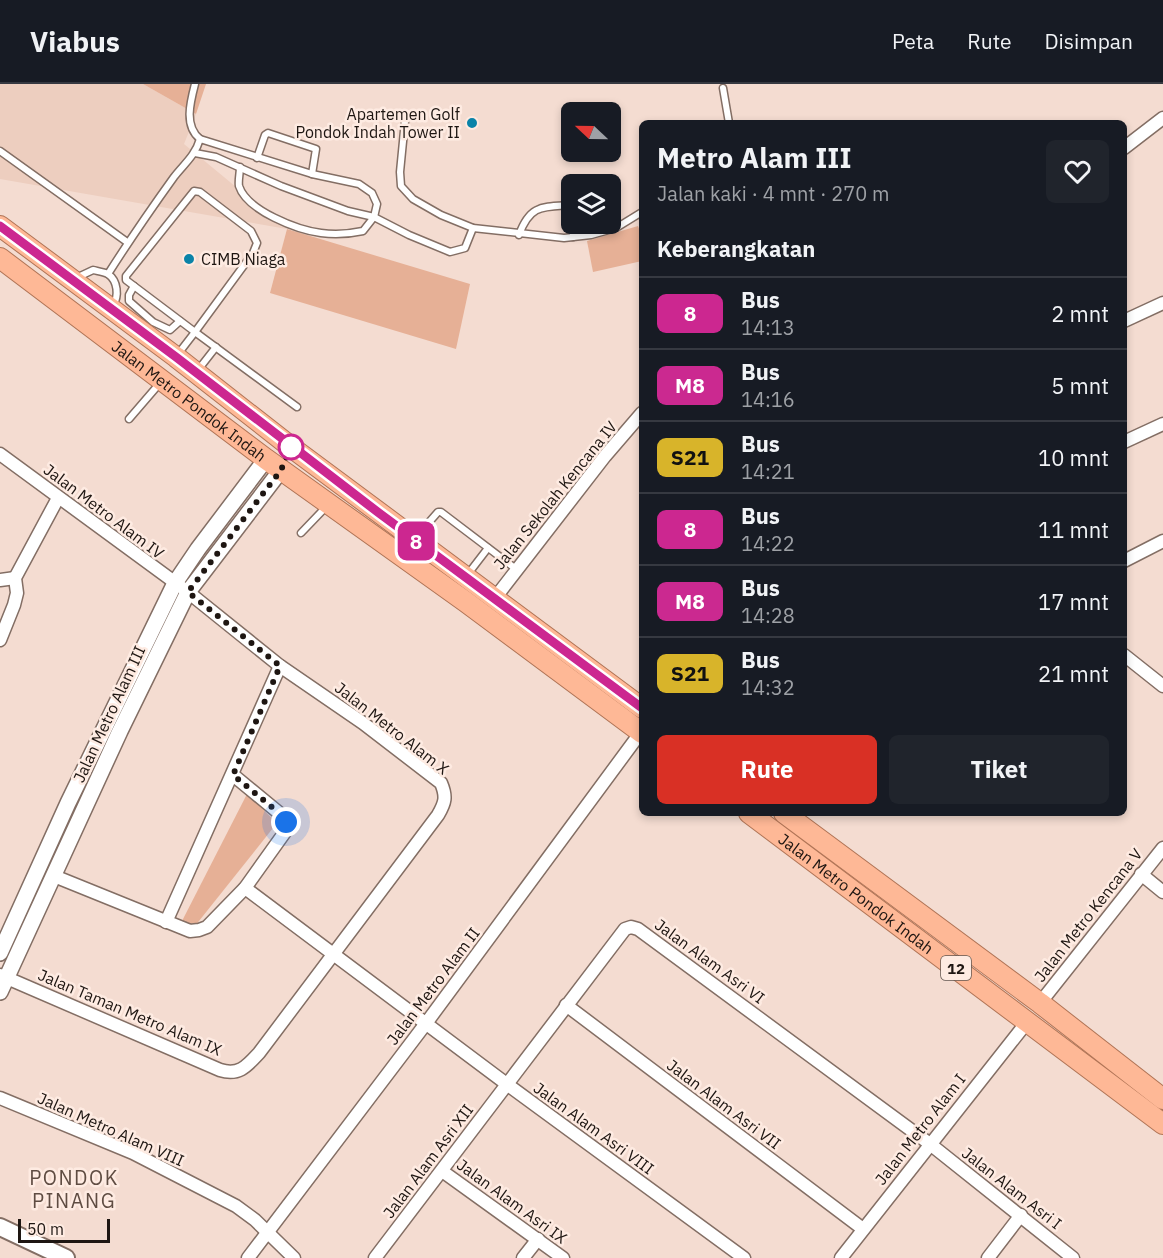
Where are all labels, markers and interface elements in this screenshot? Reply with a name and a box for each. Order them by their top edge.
text: Viabus [30,23,120,60]
text: Peta [892,27,934,55]
text: Rute [967,27,1012,55]
text: Disimpan [1045,27,1133,55]
north arrow [561,102,621,162]
map controls [561,102,621,234]
place label: Apartemen Golf Pondok Indah Tower II [296,104,460,142]
marker: Apartemen Golf Pondok Indah Tower II [465,116,479,130]
text: Metro Alam III [657,139,852,176]
button: heart [1046,140,1109,203]
button: layers [561,174,621,234]
text: Jalan kaki · 4 mnt · 270 m [657,180,889,207]
text: Keberangkatan [657,234,815,263]
place label: CIMB Niaga [201,249,286,269]
marker: CIMB Niaga [182,252,196,266]
text: Bus [741,285,780,314]
text: 8 [684,299,696,327]
text: 2 mnt [1051,299,1109,328]
text: 14:13 [741,314,795,341]
street label: Jalan Metro Pondok Indah [108,336,270,466]
text: Bus [741,357,780,386]
text: M8 [675,371,705,399]
text: 5 mnt [1051,371,1109,400]
text: 14:16 [741,386,795,413]
street label: Jalan Sekolah Kencana IV [489,417,621,573]
text: Bus [741,429,780,458]
unlabelled marker [278,434,304,460]
text: S21 [671,443,709,471]
text: 10 mnt [1038,443,1109,472]
text: 14:21 [741,458,795,485]
street label: Jalan Metro Alam IV [40,459,168,563]
text: Bus [741,501,780,530]
text: 8 [684,515,696,543]
text: 11 mnt [1038,515,1109,544]
line badge: 8 [396,522,436,560]
text: 8 [410,527,422,555]
text: 14:22 [741,530,795,557]
text: Bus [741,573,780,602]
text: M8 [675,587,705,615]
text: 17 mnt [1038,587,1109,616]
text: 14:28 [741,602,795,629]
street label: Jalan Metro Alam III [69,642,149,786]
text: Bus [741,645,780,674]
text: S21 [671,659,709,687]
text: 21 mnt [1038,659,1109,688]
text: 14:32 [741,674,795,701]
street label: Jalan Metro Alam X [331,677,453,779]
button: Rute [657,735,877,804]
button: Tiket [889,735,1109,804]
your location [271,807,301,837]
street label: Jalan Metro Pondok Indah [775,829,938,958]
street label: Jalan Metro Kencana V [1030,844,1146,986]
street label: Jalan Alam Asri VI [651,914,769,1008]
street label: Jalan Metro Alam II [382,923,484,1049]
road number: 12 [941,956,971,980]
street label: Jalan Taman Metro Alam IX [35,964,225,1060]
street label: Jalan Alam Asri VII [663,1055,785,1153]
street label: Jalan Metro Alam I [870,1069,970,1189]
street label: Jalan Alam Asri VIII [530,1078,658,1178]
street label: Jalan Metro Alam VIII [35,1088,187,1170]
street label: Jalan Alam Asri XII [379,1100,477,1222]
street label: Jalan Alam Asri I [958,1143,1066,1233]
street label: Jalan Alam Asri IX [453,1154,571,1248]
district label: PONDOK PINANG [29,1164,119,1214]
scale bar [18,1216,110,1244]
text: 50 m [27,1219,64,1239]

